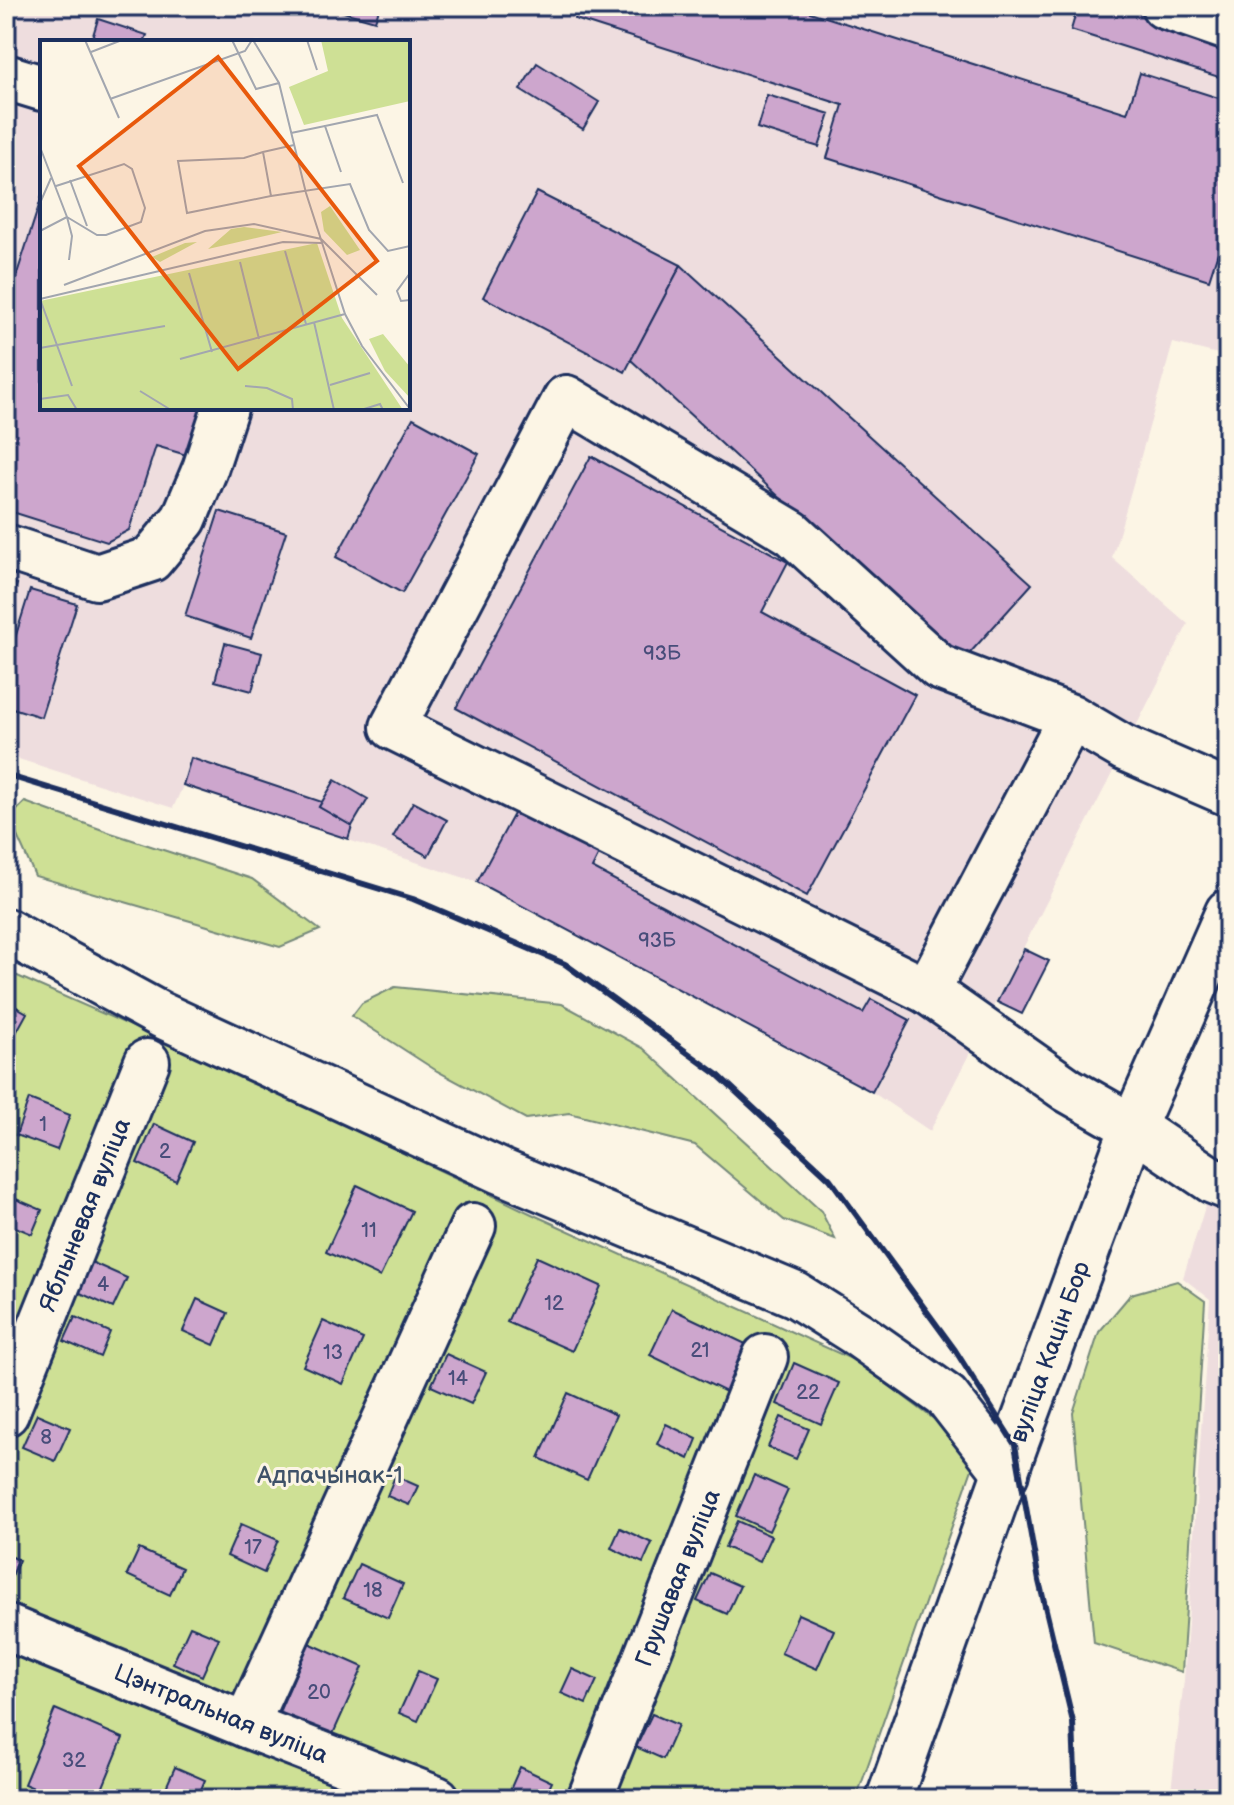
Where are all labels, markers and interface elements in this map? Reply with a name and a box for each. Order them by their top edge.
inset map [40,40,410,410]
house number: 93Б [643,642,681,666]
house number: 93Б [638,929,676,953]
house number: 1 [39,1113,47,1137]
street label: Яблыневая вуліца [33,1114,137,1316]
house number: 2 [159,1140,171,1164]
house number: 11 [361,1219,377,1243]
street label: вуліца Кацін Бор [1004,1257,1096,1446]
house number: 4 [97,1273,109,1297]
house number: 12 [544,1292,564,1316]
house number: 21 [690,1339,710,1363]
house number: 13 [323,1341,343,1365]
house number: 14 [448,1367,468,1391]
house number: 22 [796,1381,820,1405]
house number: 8 [40,1426,52,1450]
park label: Адпачынак-1 [256,1461,403,1490]
street label: Грушавая вуліца [629,1485,727,1671]
house number: 17 [244,1536,262,1560]
house number: 18 [363,1579,383,1603]
street label: Цэнтральная вуліца [110,1658,332,1770]
house number: 20 [307,1681,331,1705]
house number: 32 [62,1749,86,1773]

